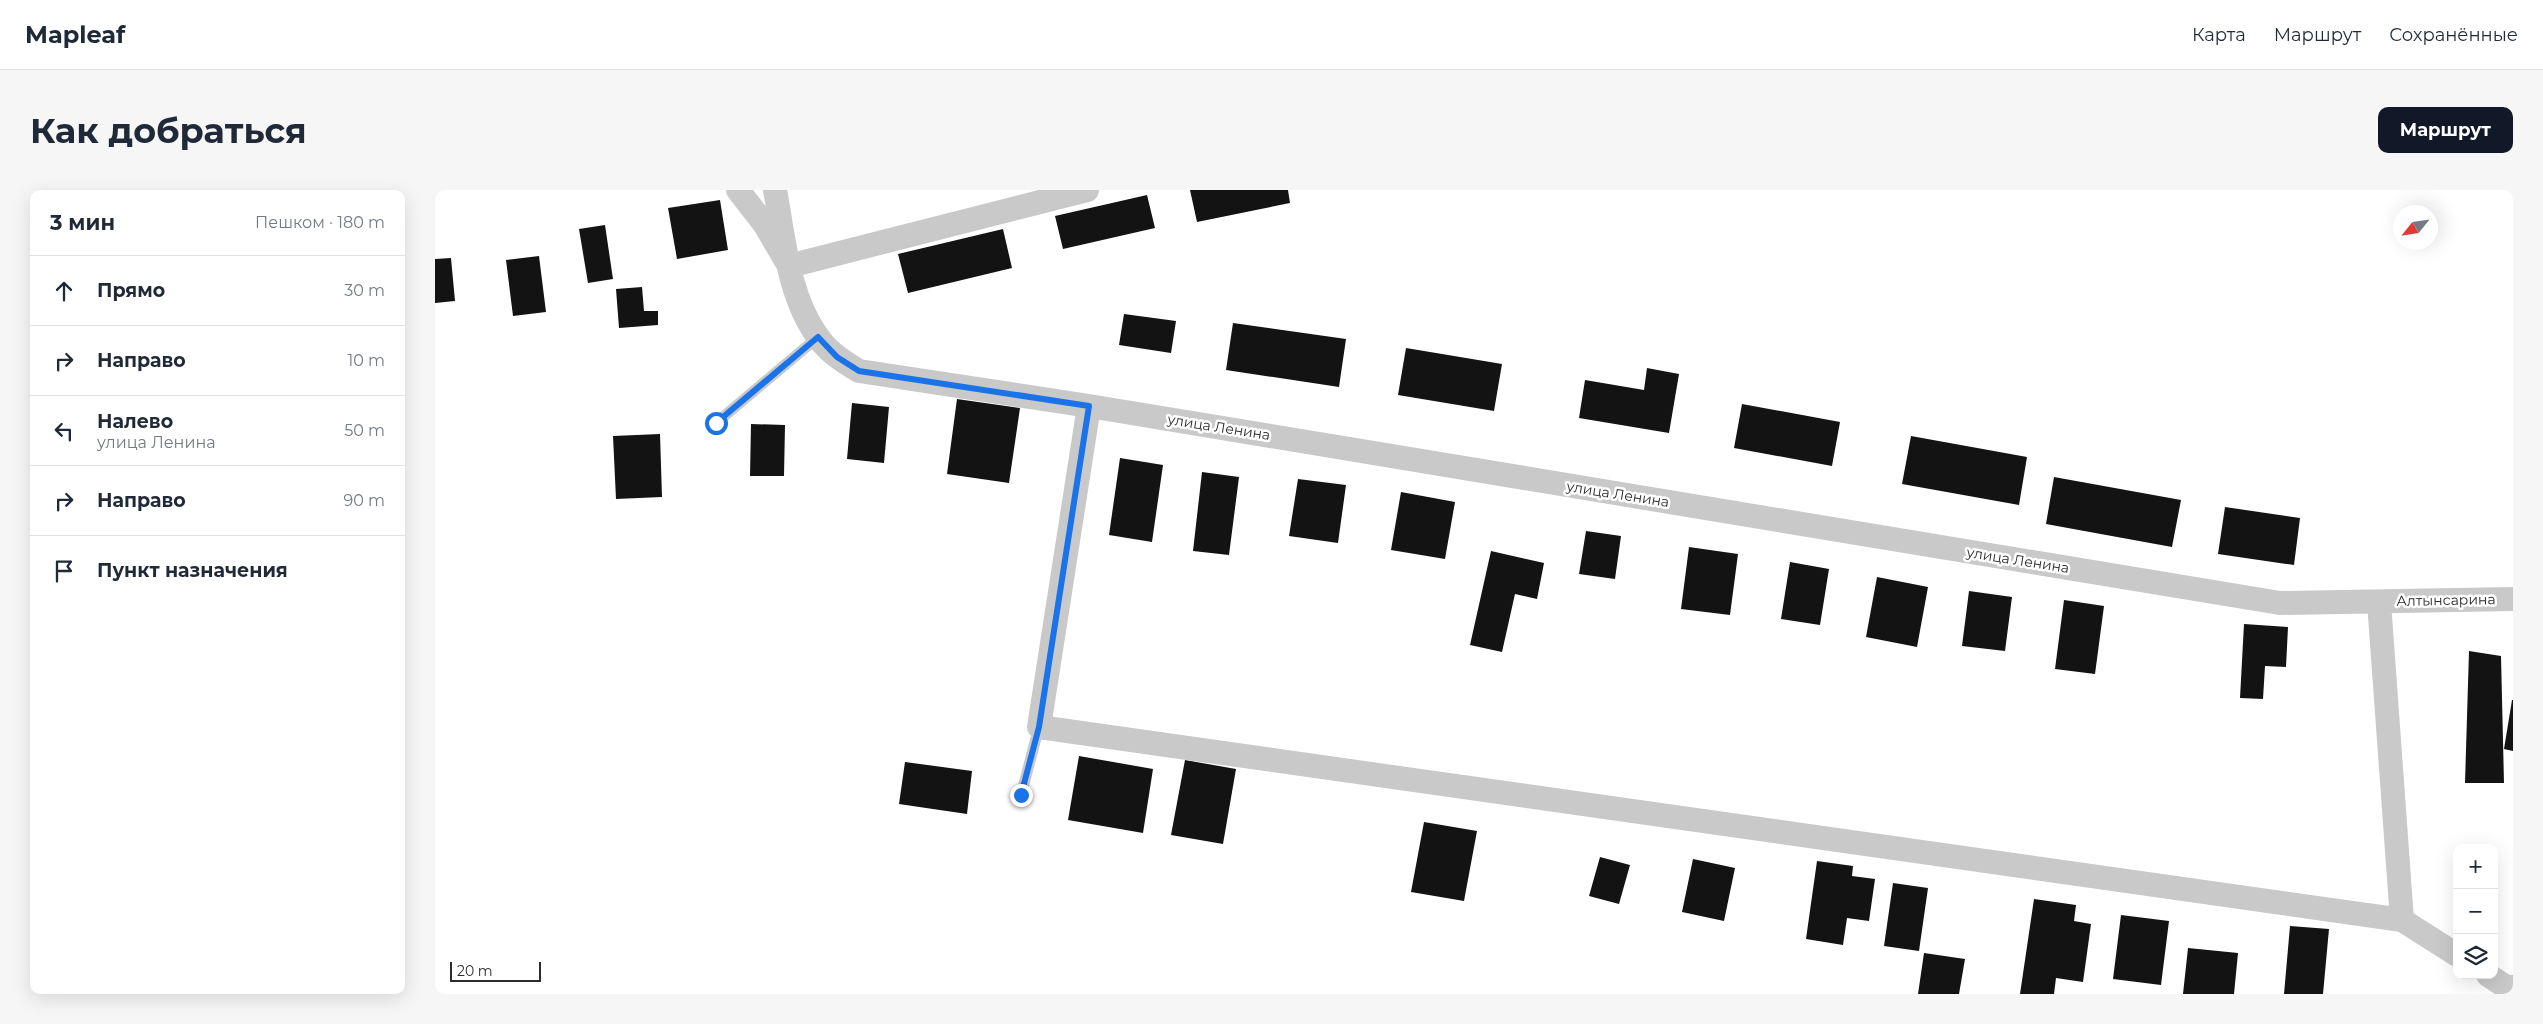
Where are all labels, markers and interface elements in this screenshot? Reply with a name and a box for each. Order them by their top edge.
text: Mapleaf [25,20,125,49]
text: Карта [2192,24,2246,46]
text: Маршрут [2274,24,2361,46]
text: Сохранённые [2389,24,2518,46]
button: Маршрут [2378,107,2513,153]
text: Как добраться [30,109,307,152]
north arrow [2393,205,2438,250]
text: 3 мин [50,210,115,235]
text: Пешком · 180 m [255,213,385,232]
icon: ahead [50,277,78,305]
text: Прямо [97,279,165,302]
text: 30 m [344,281,385,300]
icon: right [50,347,78,375]
text: Направо [97,349,186,372]
text: 10 m [347,351,385,370]
text: Налево [97,410,173,433]
street label: улица Ленина [1165,410,1272,444]
route start [705,412,728,435]
icon: left [50,417,78,445]
text: 50 m [344,421,385,440]
text: улица Ленина [97,433,216,452]
street label: улица Ленина [1564,477,1671,511]
icon: right [50,487,78,515]
text: Направо [97,489,186,512]
text: 90 m [343,491,385,510]
street label: улица Ленина [1964,543,2071,577]
icon: arrive [50,557,78,585]
text: Пункт назначения [97,559,288,582]
street label: Алтынсарина [2396,590,2496,610]
route end [1010,784,1033,807]
map controls [2453,844,2498,979]
button: + [2453,844,2498,889]
button: − [2453,889,2498,934]
button: layers [2453,934,2498,979]
scale bar [450,959,541,982]
text: 20 m [457,962,493,980]

